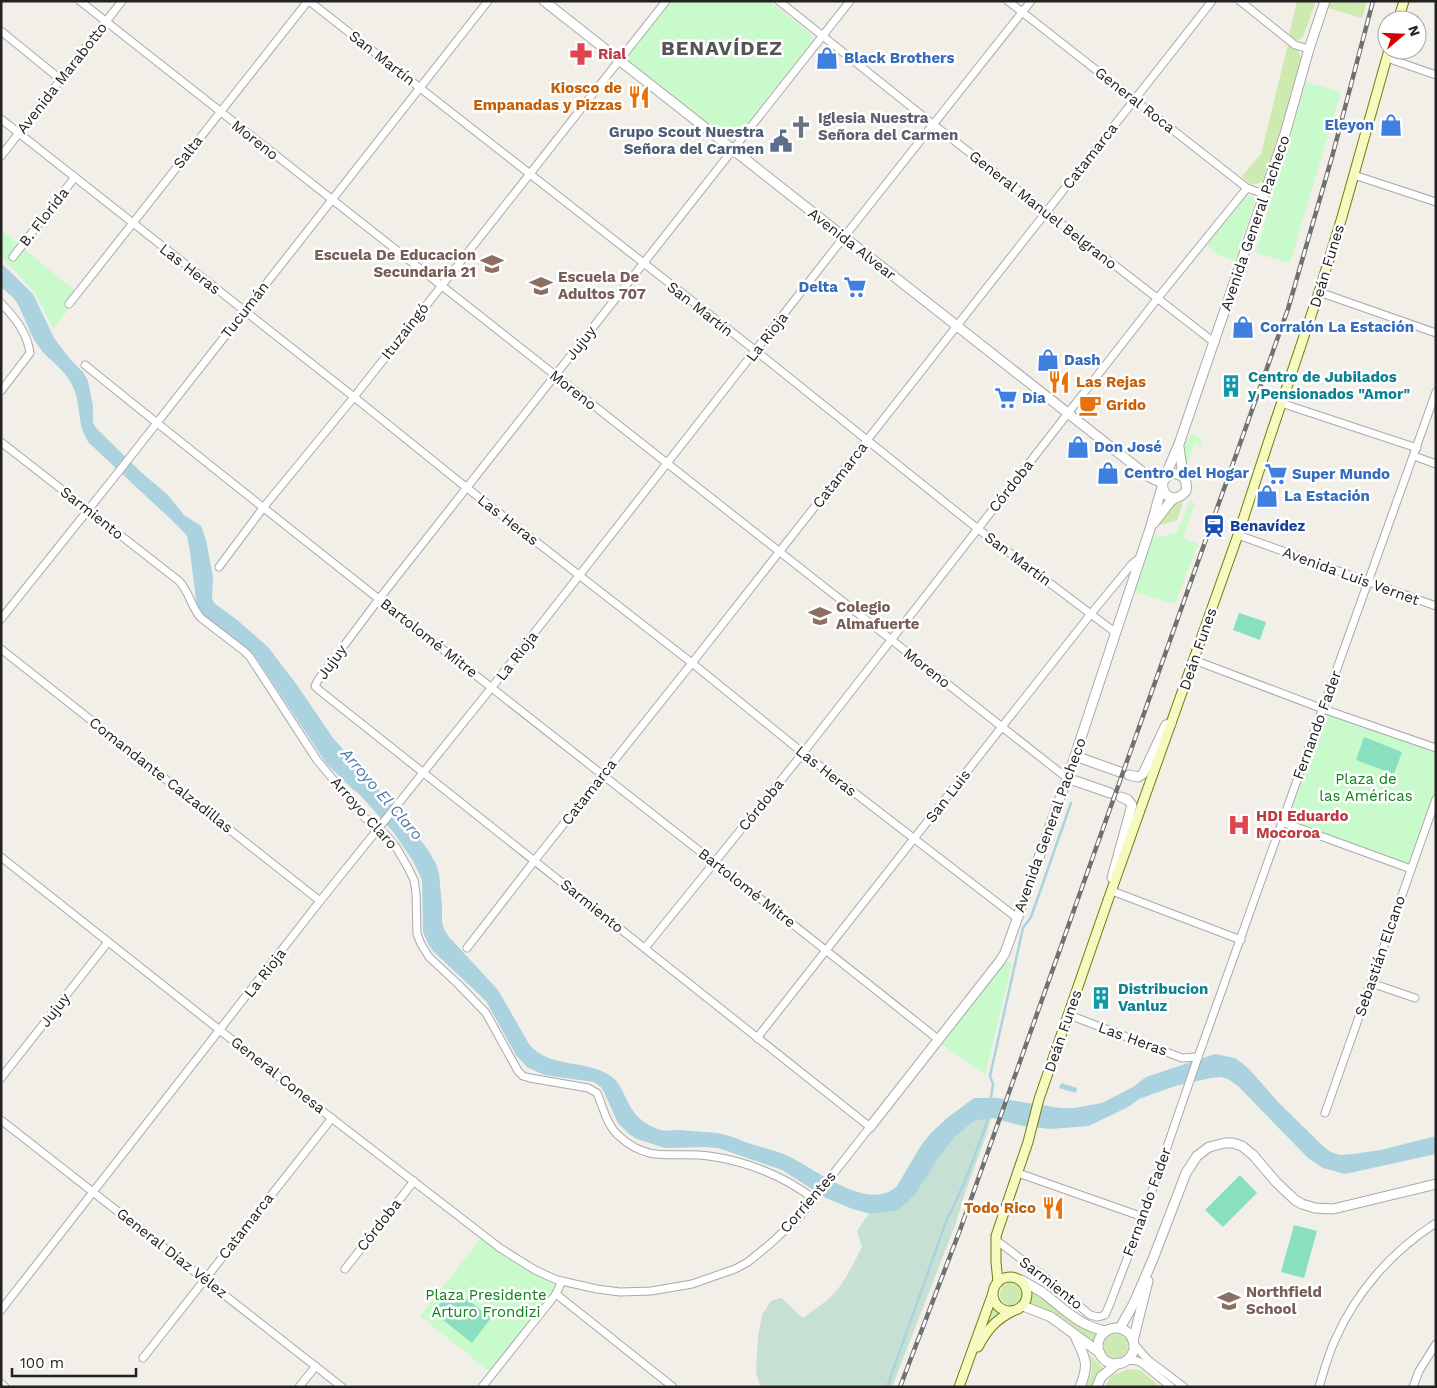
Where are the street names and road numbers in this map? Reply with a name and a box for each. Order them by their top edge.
street label: Avenida Marabotto [13,19,111,137]
street label: San Martín [345,27,419,89]
street label: General Roca [1091,63,1179,137]
street label: Moreno [228,116,282,164]
street label: Catamarca [1059,119,1122,193]
street label: Salta [170,131,207,172]
street label: Avenida General Pacheco [1217,133,1293,313]
street label: General Manuel Belgrano [966,147,1120,273]
street label: B. Florida [15,184,73,250]
street label: Avenida Alvear [805,204,899,284]
street label: Deán Funes [1306,222,1348,310]
street label: Las Heras [156,240,224,298]
street label: Tucumán [217,278,273,342]
street label: San Martín [663,278,737,340]
street label: Ituzaingó [377,299,433,363]
street label: La Rioja [742,308,792,365]
street label: Jujuy [562,322,600,364]
street label: Moreno [546,366,600,414]
street label: Catamarca [809,438,872,512]
street label: Córdoba [985,456,1037,516]
street label: Sarmiento [57,483,127,543]
street label: Las Heras [474,491,542,549]
street label: San Martín [981,528,1055,590]
street label: Avenida Luis Vernet [1280,543,1422,609]
street label: Bartolomé Mitre [377,594,481,682]
street label: Deán Funes [1175,605,1221,693]
street label: La Rioja [492,627,542,684]
street label: Jujuy [313,641,351,683]
street label: Moreno [900,644,954,692]
street label: Fernando Fader [1289,668,1345,782]
street label: Comandante Calzadillas [86,713,236,837]
street label: Avenida General Pacheco [1010,735,1090,915]
street label: Las Heras [792,742,860,800]
street label: Catamarca [558,755,621,829]
street label: San Luis [922,766,974,826]
street label: Arroyo Claro [327,773,401,853]
street label: Córdoba [735,775,788,835]
street label: Bartolomé Mitre [695,844,799,932]
street label: Sarmiento [557,875,627,937]
street label: Sebastián Elcano [1351,893,1409,1019]
street label: La Rioja [240,944,290,1001]
street label: Deán Funes [1040,987,1086,1075]
street label: Jujuy [36,989,74,1031]
street label: Las Heras [1096,1018,1170,1060]
street label: General Conesa [227,1033,329,1118]
street label: Fernando Fader [1119,1145,1175,1259]
street label: Corrientes [776,1167,840,1237]
street label: Catamarca [215,1189,278,1263]
street label: Córdoba [353,1195,405,1255]
street label: General Díaz Vélez [113,1204,231,1302]
street label: Sarmiento [1016,1253,1086,1313]

